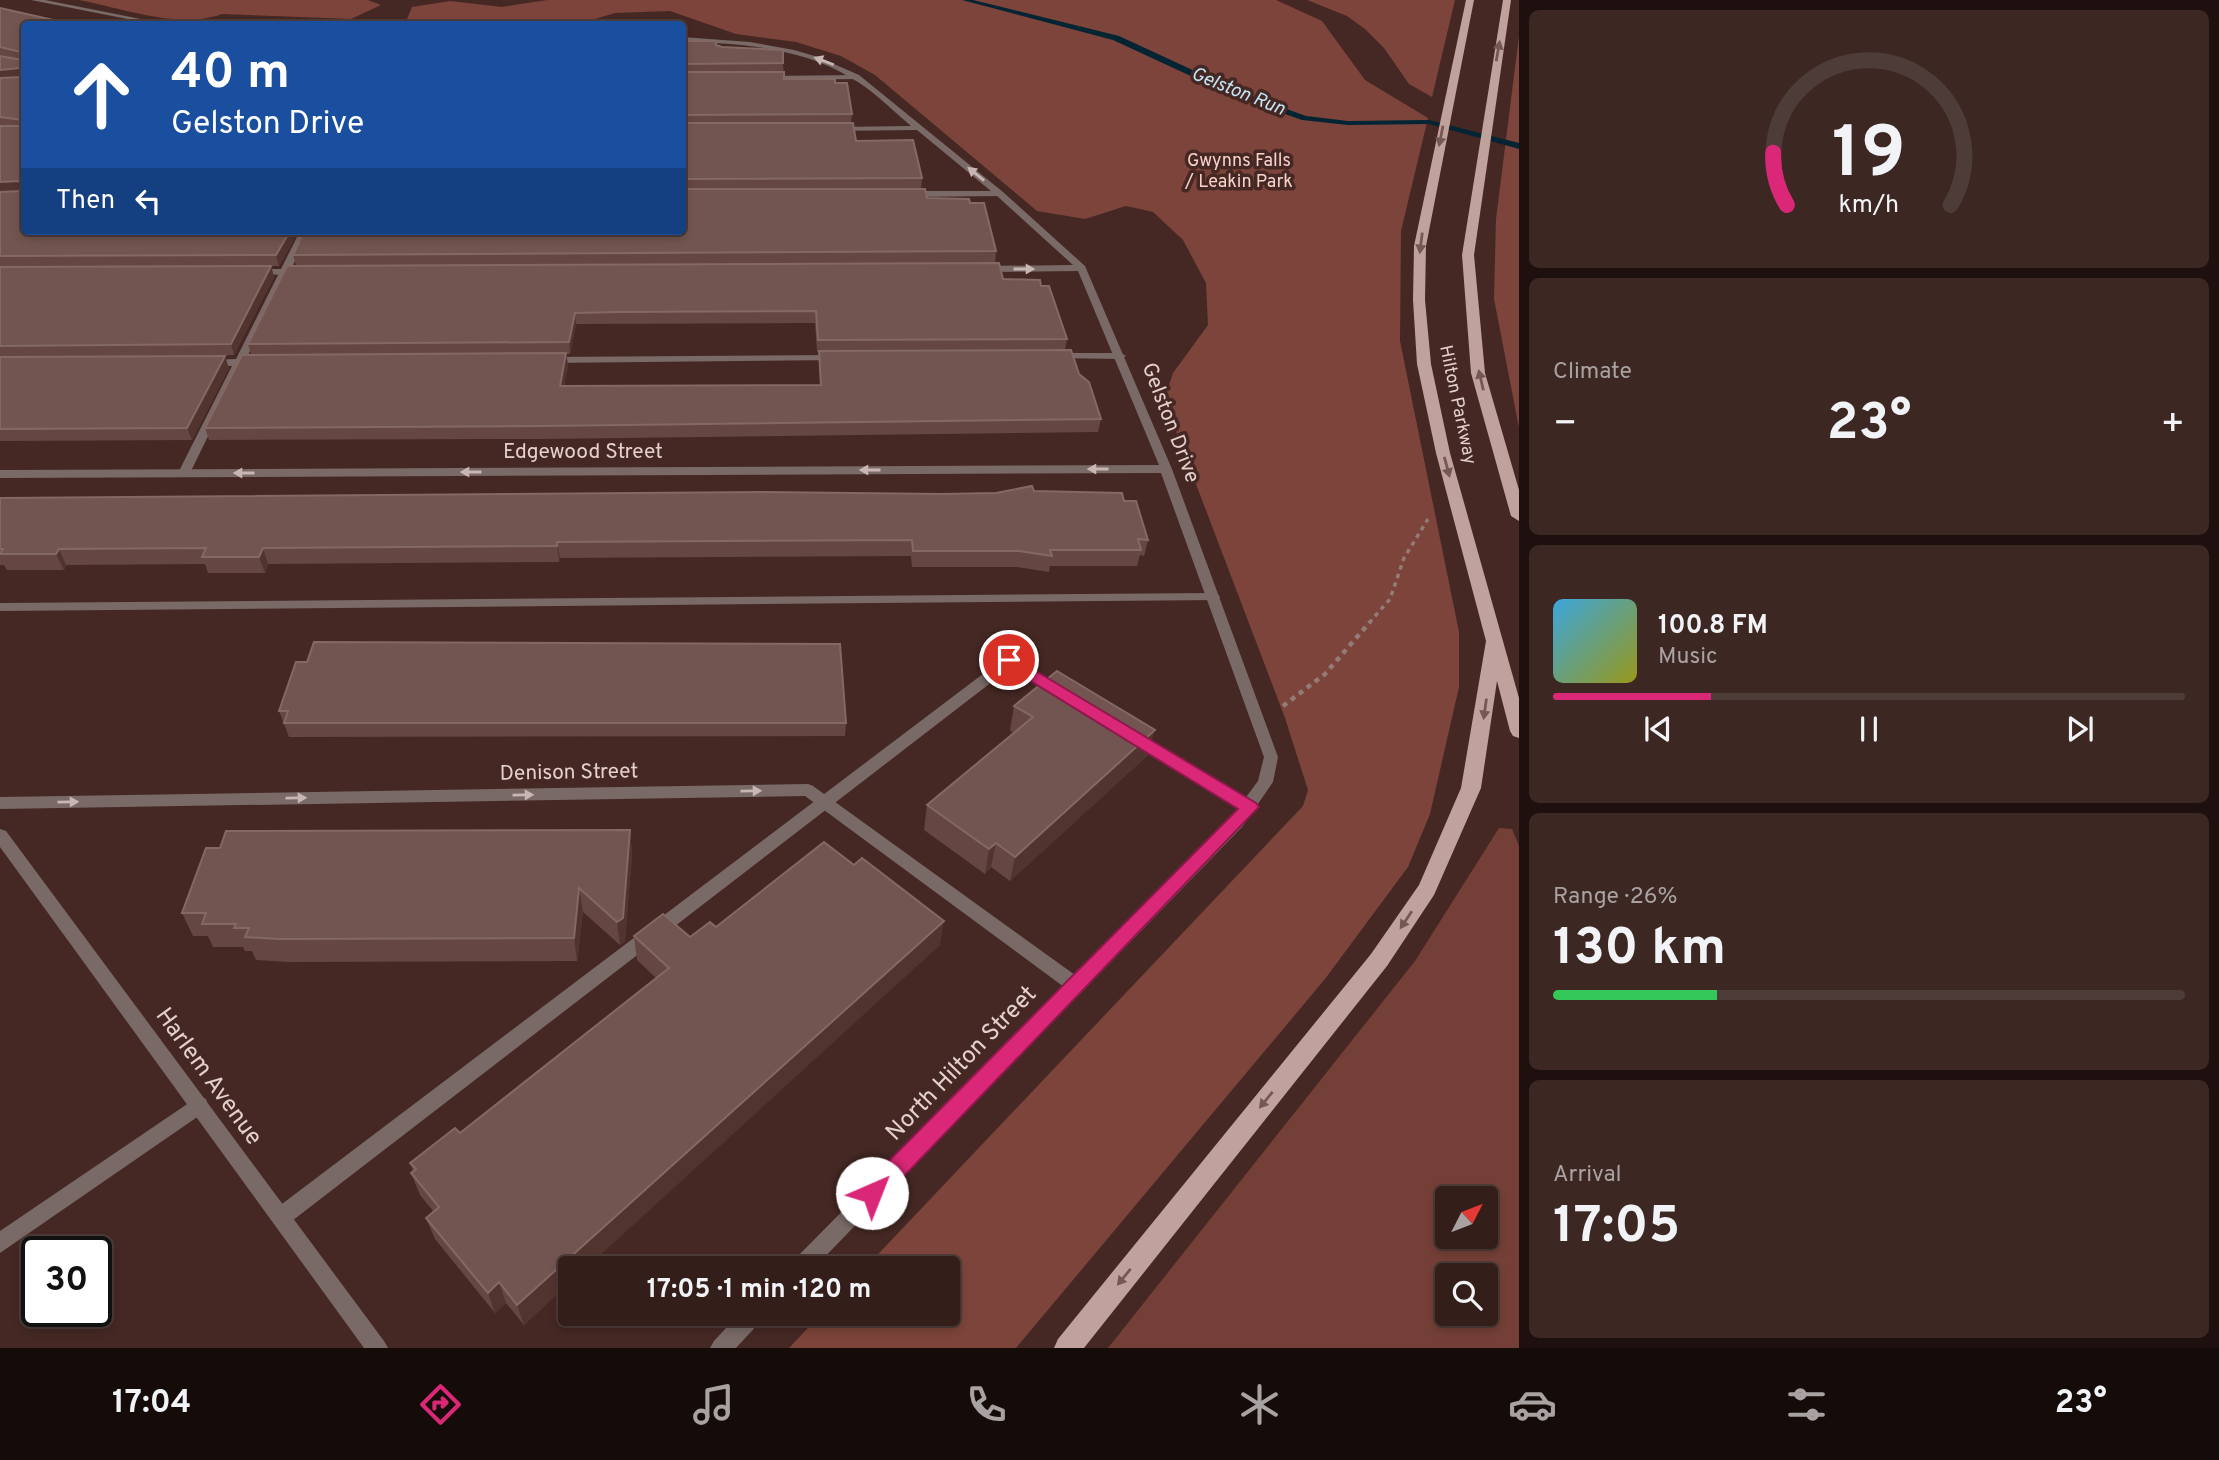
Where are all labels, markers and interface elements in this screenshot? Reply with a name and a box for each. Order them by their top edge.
one-way arrow [1493,40,1504,62]
text: 40 m [171,44,290,106]
icon: ahead [56,49,147,140]
one-way arrow [814,55,835,66]
water label: Gelston Run [1188,62,1289,122]
text: Gelston Drive [171,105,364,145]
text: 19 [1832,111,1906,203]
one-way arrow [1435,125,1446,147]
park label: Gwynns Falls / Leakin Park [1184,150,1293,194]
one-way arrow [967,167,985,182]
icon: left [129,182,167,220]
text: Then [56,185,115,218]
text: km/h [1839,190,1899,222]
one-way arrow [1416,232,1427,254]
one-way arrow [1013,263,1035,274]
street label: Hilton Parkway [1433,343,1481,467]
text: Climate [1553,358,1632,387]
street label: Gelston Drive [1135,359,1205,487]
one-way arrow [1475,369,1486,391]
text: 23° [1827,392,1911,458]
text: − [1553,401,1578,450]
text: + [2160,401,2185,450]
street label: Edgewood Street [503,439,663,466]
one-way arrow [1442,456,1453,478]
one-way arrow [1087,463,1109,475]
one-way arrow [859,464,881,476]
one-way arrow [460,466,482,478]
one-way arrow [233,467,255,479]
text: 100.8 FM [1658,610,1768,643]
pin [979,630,1039,690]
icon: arrive [990,641,1028,679]
text: Music [1658,643,1718,672]
one-way arrow [1479,699,1490,721]
icon: previous [1639,710,1677,748]
icon: pause [1850,710,1888,748]
icon: next [2061,710,2099,748]
street label: Denison Street [499,758,639,788]
one-way arrow [740,785,762,797]
one-way arrow [512,789,534,800]
one-way arrow [285,793,307,804]
one-way arrow [57,796,79,808]
text: Range · 26% [1553,883,1678,912]
one-way arrow [1399,911,1413,929]
text: 130 km [1553,917,1726,983]
street label: North Hilton Street [880,980,1044,1148]
street label: Harlem Avenue [148,1002,268,1152]
one-way arrow [1259,1090,1274,1108]
position arrow [835,1156,909,1230]
text: Arrival [1553,1161,1622,1190]
north arrow [1435,1186,1498,1250]
map controls [1435,1186,1498,1326]
text: 17:05 [1553,1195,1680,1261]
speed limit sign: 30 [21,1236,112,1327]
button: search [1435,1263,1498,1326]
one-way arrow [1117,1269,1132,1286]
text: 17:05 · 1 min · 120 m [647,1274,871,1307]
icon: directions [416,1380,465,1429]
icon: music [689,1380,738,1429]
icon: phone [962,1380,1011,1429]
icon: climate [1235,1380,1284,1429]
icon: car [1508,1380,1557,1429]
icon: filters [1782,1380,1831,1429]
text: 17:04 [112,1384,191,1424]
text: 23° [2055,1384,2107,1424]

